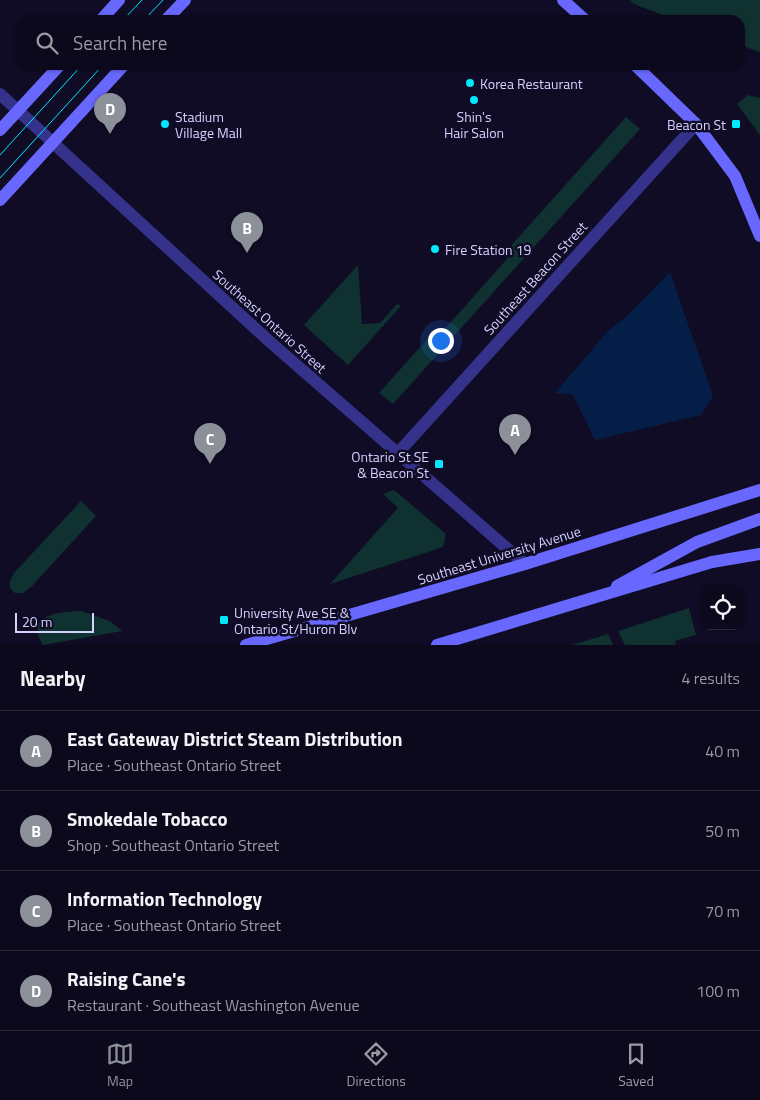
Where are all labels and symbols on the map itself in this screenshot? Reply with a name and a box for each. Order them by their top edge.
place label: Korea Restaurant [480,73,583,94]
marker: Korea Restaurant [464,77,476,89]
pin: D [94,93,126,134]
marker: Shin's Hair Salon [468,94,480,106]
place label: Stadium Village Mall [175,106,242,143]
place label: Shin's Hair Salon [444,106,504,143]
place label: Beacon St [667,114,726,135]
marker: Stadium Village Mall [159,118,171,130]
marker: Beacon St [730,118,742,130]
pin: B [231,212,263,253]
street label: Southeast Beacon Street [478,217,592,339]
place label: Fire Station 19 [445,239,531,260]
marker: Fire Station 19 [429,243,441,255]
street label: Southeast Ontario Street [209,264,332,378]
your location [428,328,454,354]
pin: A [499,414,531,455]
pin: C [194,423,226,464]
place label: Ontario St SE & Beacon St [351,446,429,483]
marker: Ontario St SE & Beacon St [433,458,445,470]
street label: Southeast University Avenue [415,520,583,590]
place label: University Ave SE & Ontario St/Huron Blv [234,602,358,639]
scale bar [15,610,94,633]
marker: University Ave SE & Ontario St/Huron Blv [218,614,230,626]

